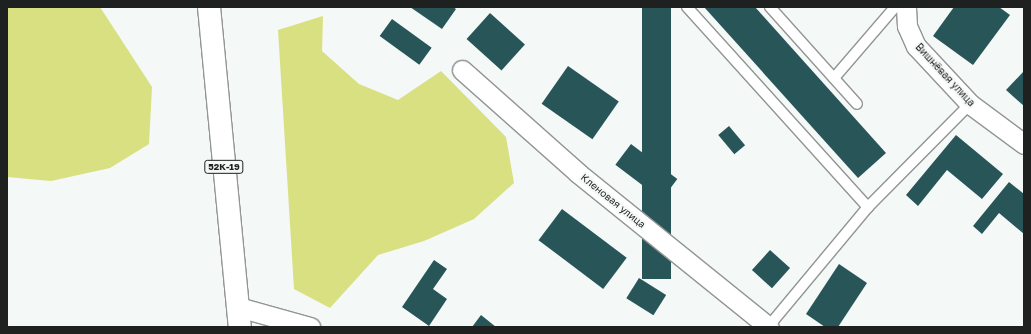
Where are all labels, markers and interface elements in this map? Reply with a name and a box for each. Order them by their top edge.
street label: Вишнёвая улица [913,41,977,109]
road number: 52К-19 [204,160,244,174]
street label: Кленовая улица [578,171,648,231]

